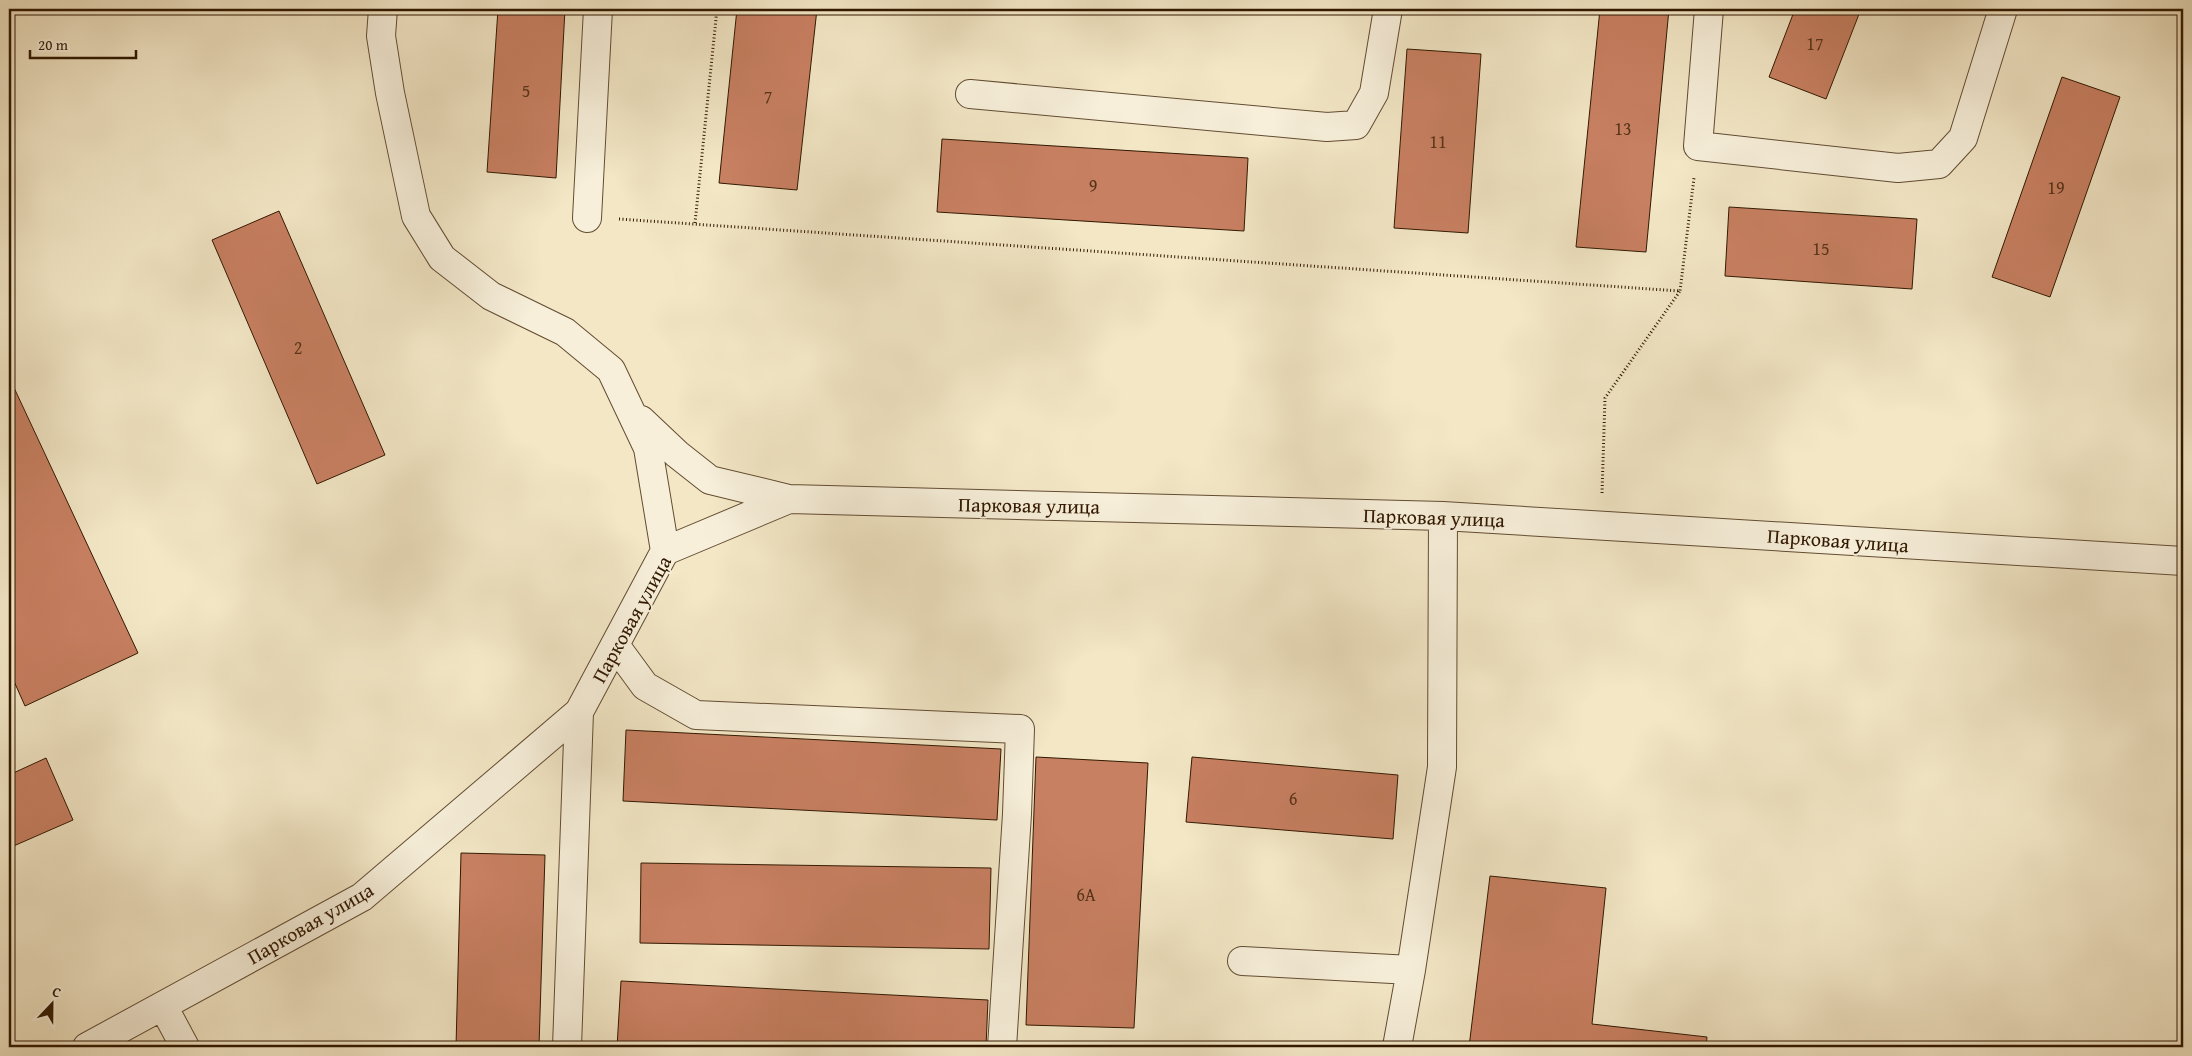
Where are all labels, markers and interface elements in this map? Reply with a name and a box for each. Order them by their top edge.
scale bar [30,28,136,60]
house number: 17 [1806,30,1824,57]
text: 20 m [38,34,69,55]
house number: 5 [522,77,530,104]
house number: 7 [764,83,772,110]
house number: 13 [1614,115,1632,142]
house number: 11 [1429,128,1447,155]
house number: 9 [1089,172,1097,199]
house number: 19 [2047,174,2065,201]
house number: 15 [1812,235,1830,262]
house number: 2 [294,334,302,361]
street label: Парковая улица [958,489,1101,521]
street label: Парковая улица [1363,500,1506,534]
street label: Парковая улица [1766,521,1910,559]
street label: Парковая улица [584,550,678,688]
house number: 6 [1289,785,1297,812]
street label: Парковая улица [241,875,379,971]
house number: 6А [1076,881,1096,908]
north arrow [28,978,78,1028]
text: С [49,981,64,1003]

